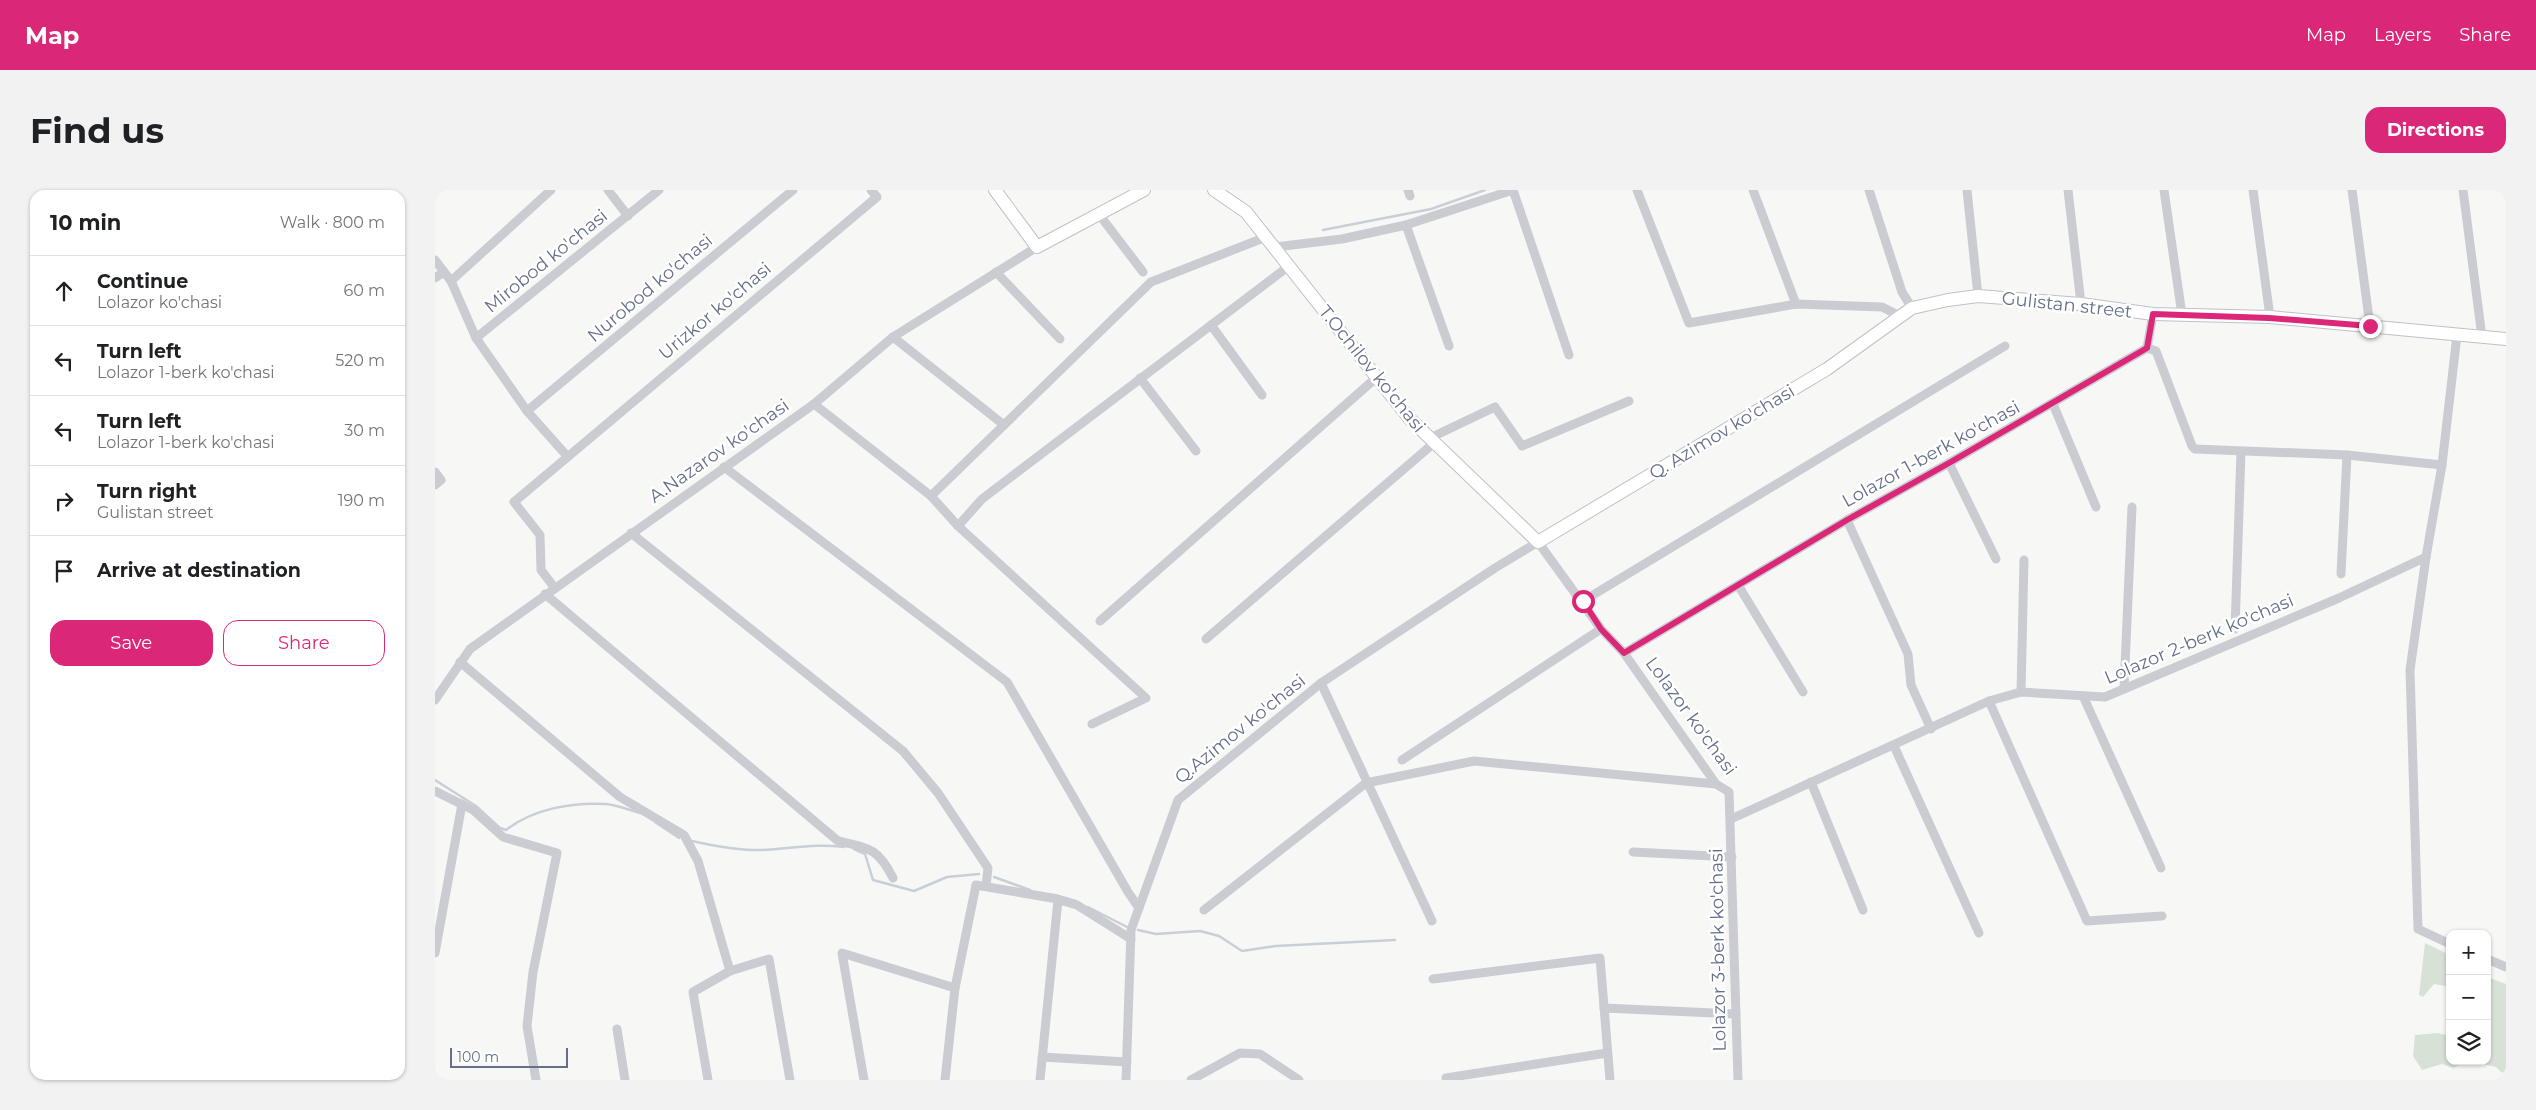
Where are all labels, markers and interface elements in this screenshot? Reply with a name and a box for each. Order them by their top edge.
text: Map [25,21,79,50]
text: Map [2306,24,2346,46]
text: Layers [2374,24,2431,46]
text: Share [2459,24,2511,46]
button: Directions [2365,107,2506,153]
text: Find us [30,109,164,152]
street label: Mirobod ko'chasi [480,205,612,317]
text: 10 min [50,210,121,235]
text: Walk · 800 m [280,213,385,232]
street label: Nurobod ko'chasi [583,229,717,347]
street label: Urizkor ko'chasi [654,258,776,364]
text: Continue [97,270,188,293]
icon: ahead [50,277,78,305]
text: 60 m [343,281,385,300]
street label: Gulistan street [2001,287,2133,323]
text: Lolazor ko'chasi [97,293,222,312]
street label: T.Ochilov ko'chasi [1314,301,1430,437]
route end [2359,315,2382,338]
text: Turn left [97,340,182,363]
icon: left [50,347,78,375]
text: 520 m [335,351,385,370]
text: Lolazor 1-berk ko'chasi [97,363,274,382]
street label: Q. Azimov ko'chasi [1645,380,1799,484]
street label: A.Nazarov ko'chasi [645,394,793,508]
street label: Lolazor 1-berk ko'chasi [1838,396,2024,512]
text: Turn left [97,410,182,433]
icon: left [50,417,78,445]
text: 30 m [344,421,385,440]
text: Lolazor 1-berk ko'chasi [97,433,274,452]
text: Turn right [97,480,197,503]
icon: right [50,487,78,515]
text: 190 m [338,491,385,510]
text: Gulistan street [97,503,214,522]
icon: arrive [50,557,78,585]
text: Arrive at destination [97,559,301,582]
street label: Lolazor 2-berk ko'chasi [2101,589,2297,689]
route start [1572,590,1595,613]
button: Save [50,620,213,666]
button: Share [223,620,385,666]
street label: Lolazor ko'chasi [1641,653,1741,779]
street label: Q.Azimov ko'chasi [1170,670,1310,788]
street label: Lolazor 3-berk ko'chasi [1705,848,1731,1052]
map controls [2446,930,2491,1065]
button: + [2446,930,2491,975]
button: − [2446,975,2491,1020]
button: layers [2446,1020,2491,1065]
scale bar [450,1045,567,1068]
text: 100 m [457,1048,499,1066]

